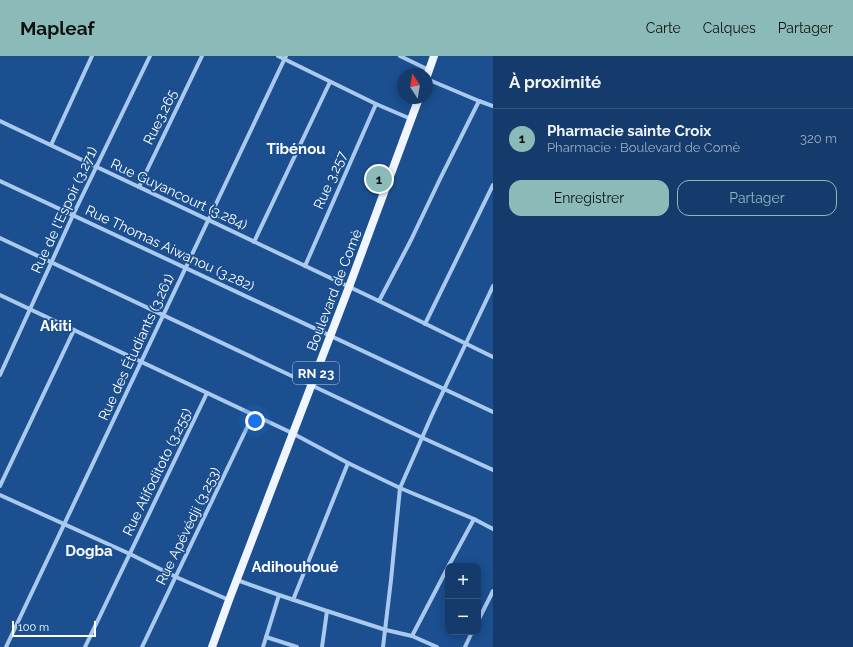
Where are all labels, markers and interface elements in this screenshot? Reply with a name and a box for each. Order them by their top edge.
text: Mapleaf [20,17,95,39]
text: Carte [646,20,681,36]
text: Calques [703,20,756,36]
text: Partager [778,20,833,36]
north arrow [397,68,433,104]
text: À proximité [509,72,601,92]
street label: Rue3.265 [140,87,180,147]
text: Pharmacie sainte Croix [547,122,711,140]
text: 1 [519,131,525,146]
text: 320 m [800,131,837,146]
district label: Tibénou [266,140,326,158]
text: Pharmacie · Boulevard de Comè [547,140,740,155]
street label: Rue de l'Espoir (3.271) [28,144,100,276]
street label: Rue 3.257 [310,148,350,211]
street label: Rue Guyancourt (3.284) [108,155,250,233]
pin: 1 [366,164,392,194]
button: Enregistrer [509,180,669,216]
button: Partager [677,180,837,216]
street label: Rue Thomas Aiwanou (3.282) [83,202,257,294]
street label: Boulevard de Comè [303,227,365,353]
street label: Rue des Étudiants (3.261) [94,271,177,423]
district label: Akiti [40,317,72,335]
road number: RN 23 [293,362,339,384]
street label: Rue Atifoditoto (3.255) [119,406,195,538]
your location [245,411,265,431]
street label: Rue Apévédji (3.253) [153,464,224,587]
district label: Dogba [65,542,113,560]
district label: Adihouhoué [251,558,339,576]
map controls [445,563,481,635]
button: + [445,563,481,599]
button: − [445,599,481,635]
scale bar [12,619,96,638]
text: 100 m [18,621,49,634]

